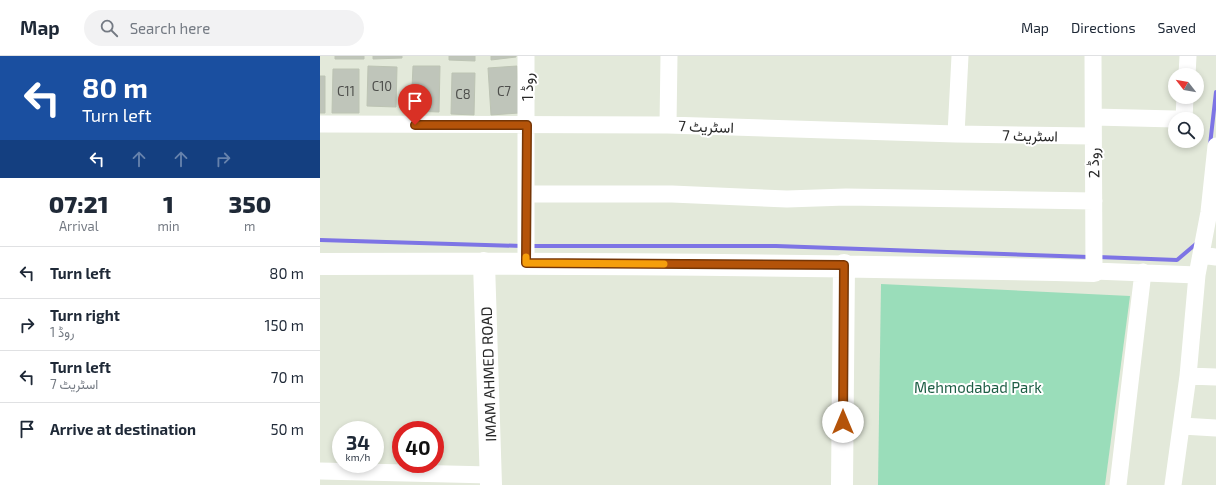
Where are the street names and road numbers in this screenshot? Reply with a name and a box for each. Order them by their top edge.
street label: روڈ 1 [518,73,537,101]
street label: اسٹریٹ 7 [678,116,734,137]
street label: اسٹریٹ 7 [1002,126,1058,145]
street label: روڈ 2 [1083,147,1104,179]
street label: IMAM AHMED ROAD [477,306,499,442]

